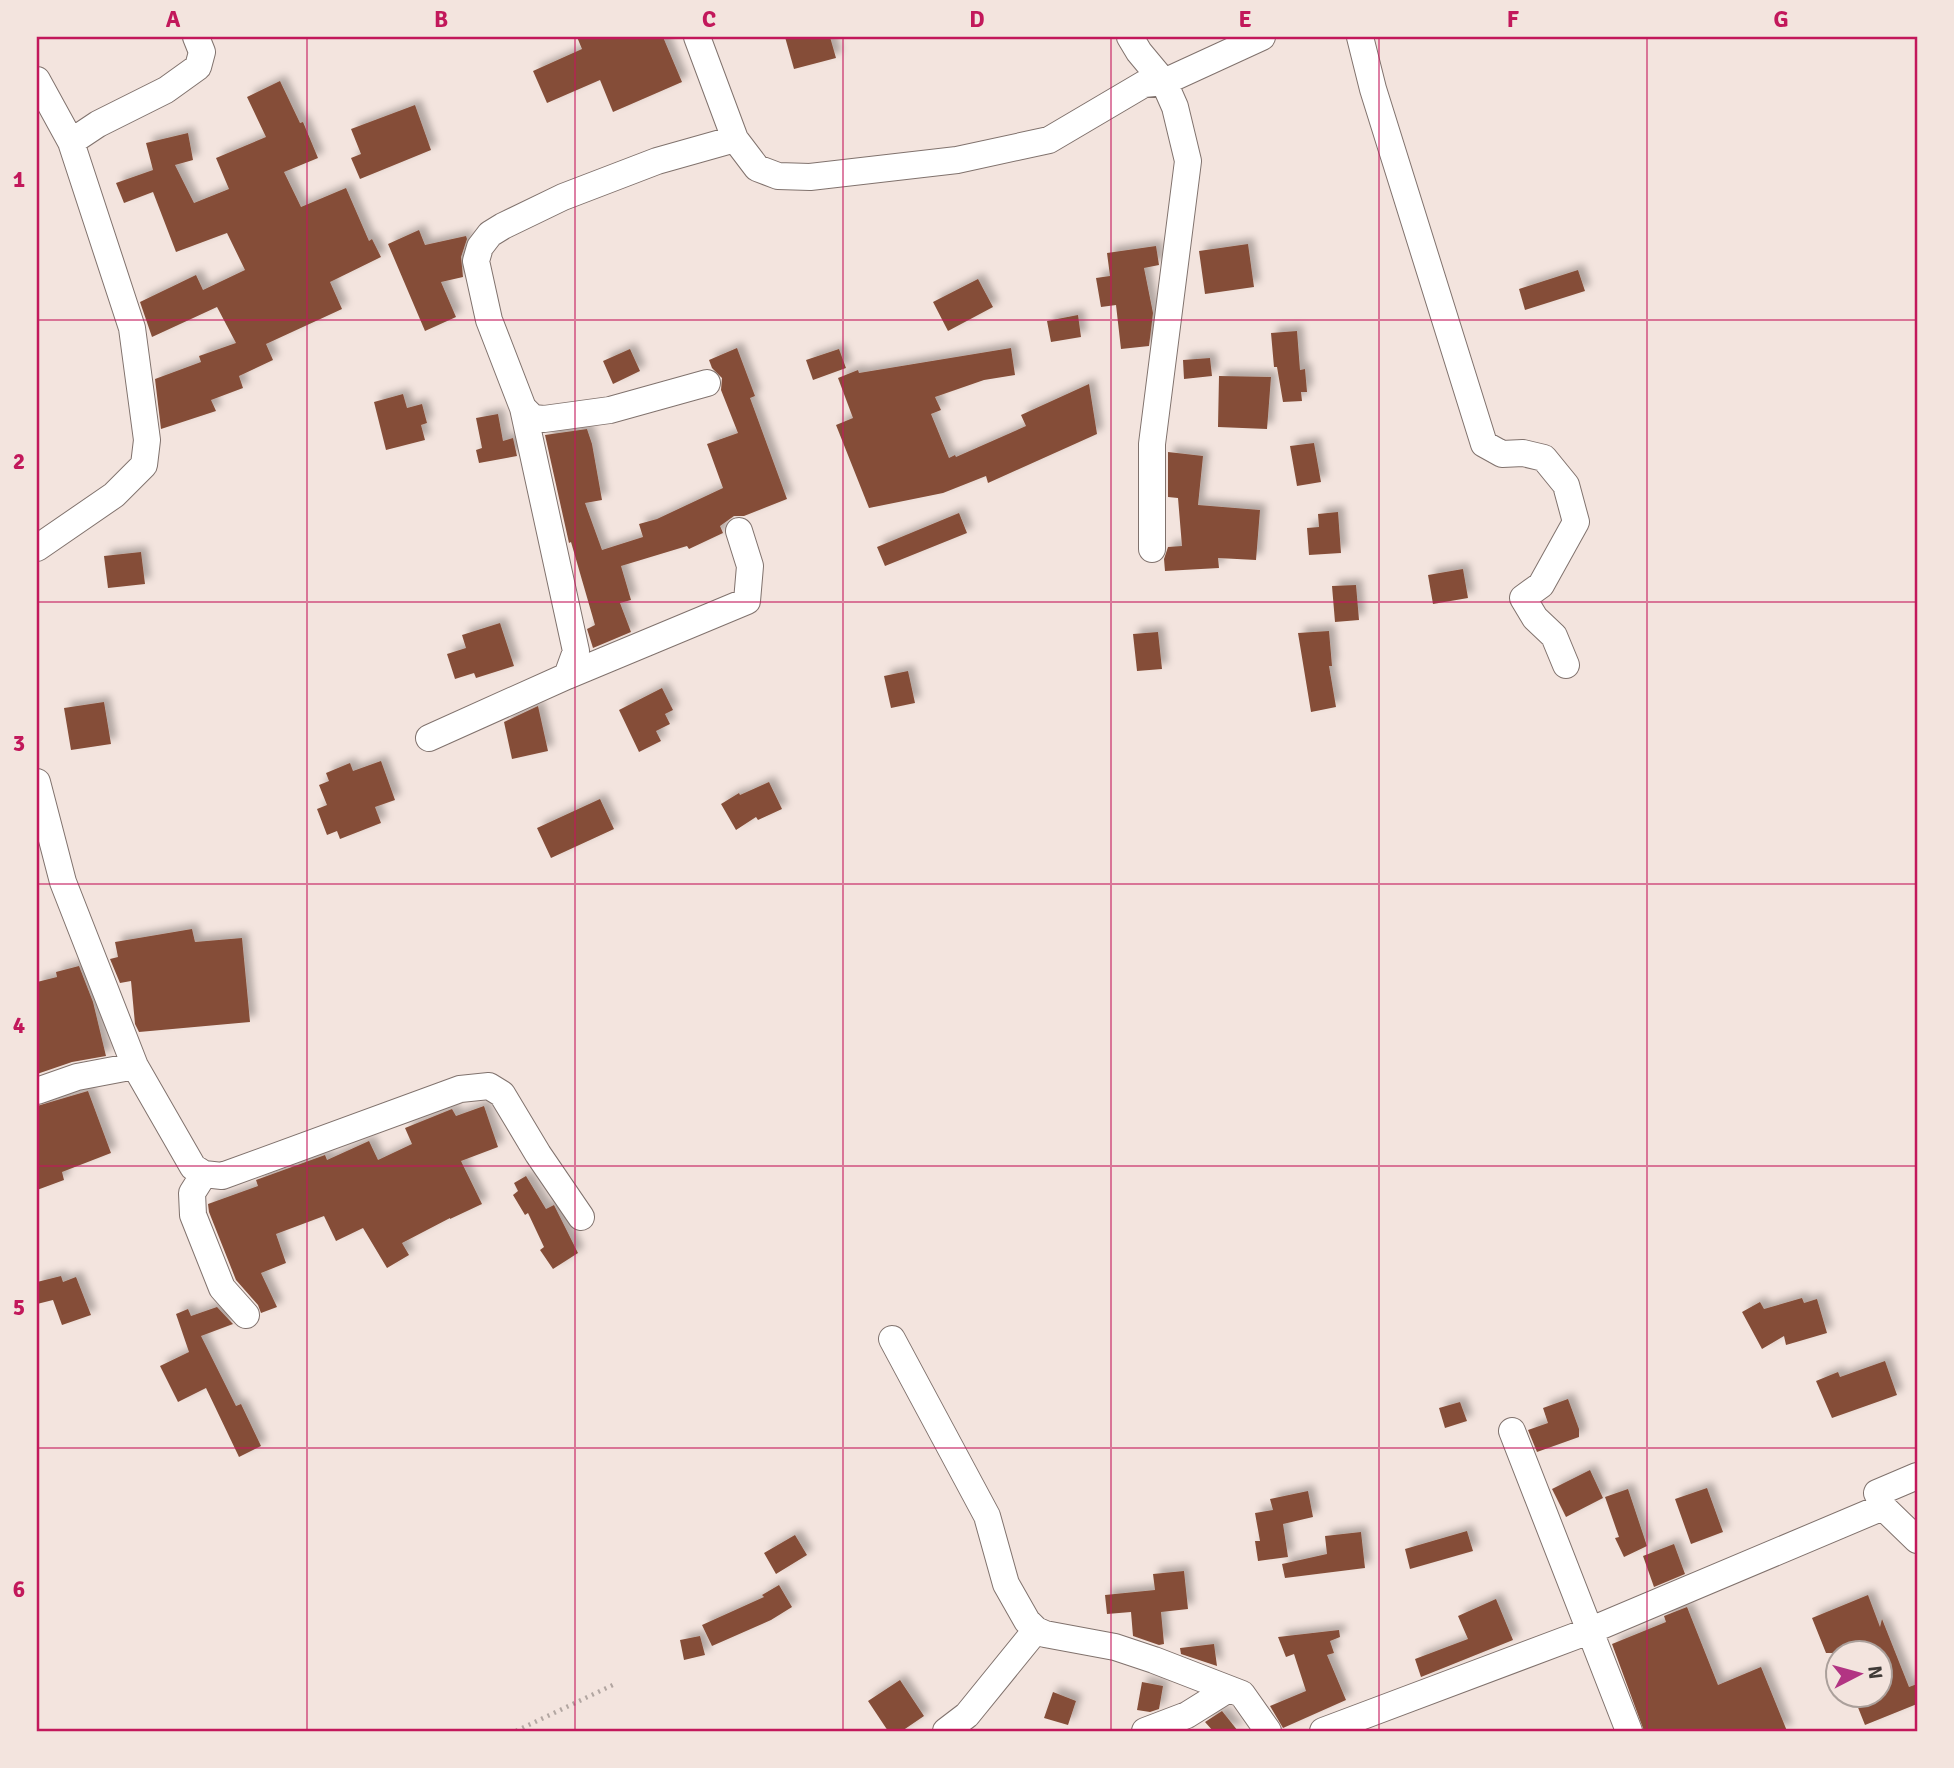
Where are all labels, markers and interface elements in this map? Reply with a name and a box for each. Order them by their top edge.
text: A [166,5,181,34]
text: B [434,5,448,34]
text: C [702,5,716,34]
text: D [969,5,985,34]
text: E [1238,5,1252,34]
text: F [1507,5,1519,34]
text: G [1773,5,1789,34]
text: 1 [13,165,25,194]
text: 2 [13,447,25,476]
text: 3 [13,729,25,758]
text: 4 [13,1011,25,1040]
text: 5 [13,1293,25,1322]
text: 6 [13,1575,25,1604]
north arrow [1825,1638,1895,1708]
text: N [1862,1665,1888,1680]

